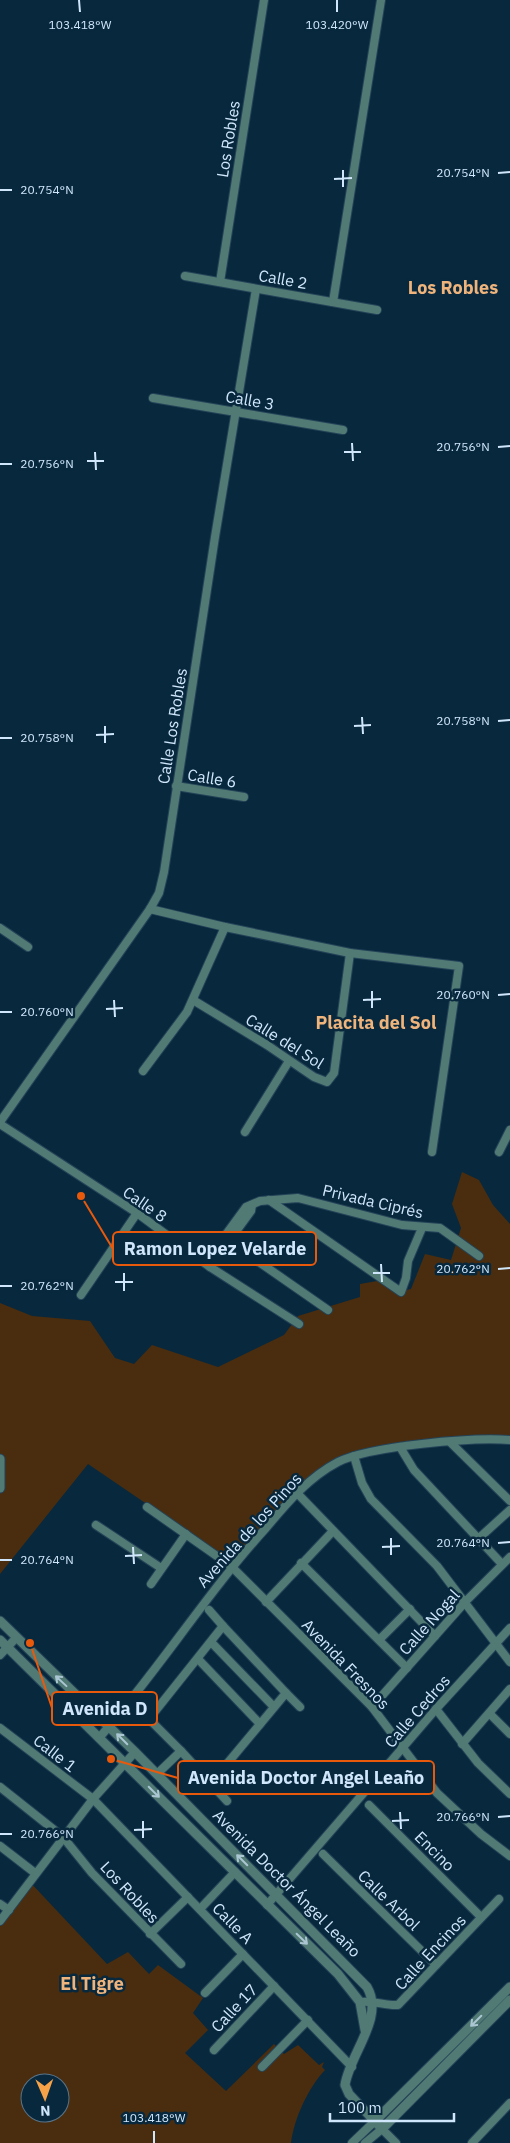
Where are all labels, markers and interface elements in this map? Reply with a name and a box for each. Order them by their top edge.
text: 103.418°W [49,17,112,32]
text: 103.420°W [306,17,369,32]
street label: Los Robles [212,99,244,179]
text: 20.754°N [436,165,490,180]
text: 20.754°N [20,182,74,197]
street label: Calle 2 [257,265,309,293]
district label: Los Robles [408,276,498,299]
street label: Calle 3 [224,386,276,414]
text: 20.756°N [436,439,490,454]
text: 20.756°N [20,456,74,471]
street label: Calle Los Robles [153,667,191,785]
text: 20.758°N [436,713,490,728]
text: 20.758°N [20,730,74,745]
street label: Calle 6 [186,764,238,792]
text: 20.760°N [436,987,490,1002]
text: 20.760°N [20,1004,74,1019]
street label: Calle del Sol [242,1009,328,1073]
district label: Placita del Sol [316,1011,437,1034]
street label: Privada Ciprés [321,1180,425,1222]
street label: Calle 8 [119,1182,171,1226]
callout: Ramon Lopez Velarde [113,1232,316,1265]
text: Ramon Lopez Velarde [124,1237,306,1260]
text: 20.762°N [436,1261,490,1276]
text: 20.762°N [20,1278,74,1293]
street label: Avenida de los Pinos [192,1469,306,1591]
text: 20.764°N [436,1535,490,1550]
text: 20.764°N [20,1552,74,1567]
street label: Calle Nogal [394,1585,464,1659]
street label: Avenida Fresnos [298,1615,394,1713]
street label: Calle Cedros [380,1670,454,1752]
one-way arrow [55,1675,67,1687]
callout: Avenida D [52,1692,157,1725]
text: Avenida D [62,1697,148,1720]
street label: Calle 1 [29,1730,81,1776]
one-way arrow [116,1733,128,1745]
callout: Avenida Doctor Angel Leaño [178,1761,434,1794]
text: Avenida Doctor Angel Leaño [188,1766,424,1789]
one-way arrow [147,1786,160,1798]
street label: Avenida Doctor Ángel Leaño [209,1804,366,1961]
text: 20.766°N [436,1809,490,1824]
text: 20.766°N [20,1826,74,1841]
street label: Encino [411,1827,459,1875]
one-way arrow [236,1853,248,1866]
street label: Los Robles [96,1857,164,1927]
street label: Calle Arbol [354,1866,424,1934]
street label: Calle A [208,1898,258,1948]
street label: Calle Encinos [390,1910,470,1994]
one-way arrow [296,1933,308,1945]
district label: El Tigre [60,1972,124,1995]
street label: Calle 17 [207,1980,261,2036]
one-way arrow [470,2015,482,2027]
north arrow [20,2073,70,2123]
scale bar [330,2090,454,2122]
text: 100 m [338,2098,382,2117]
text: N [40,2102,51,2120]
text: 103.418°W [123,2110,186,2125]

